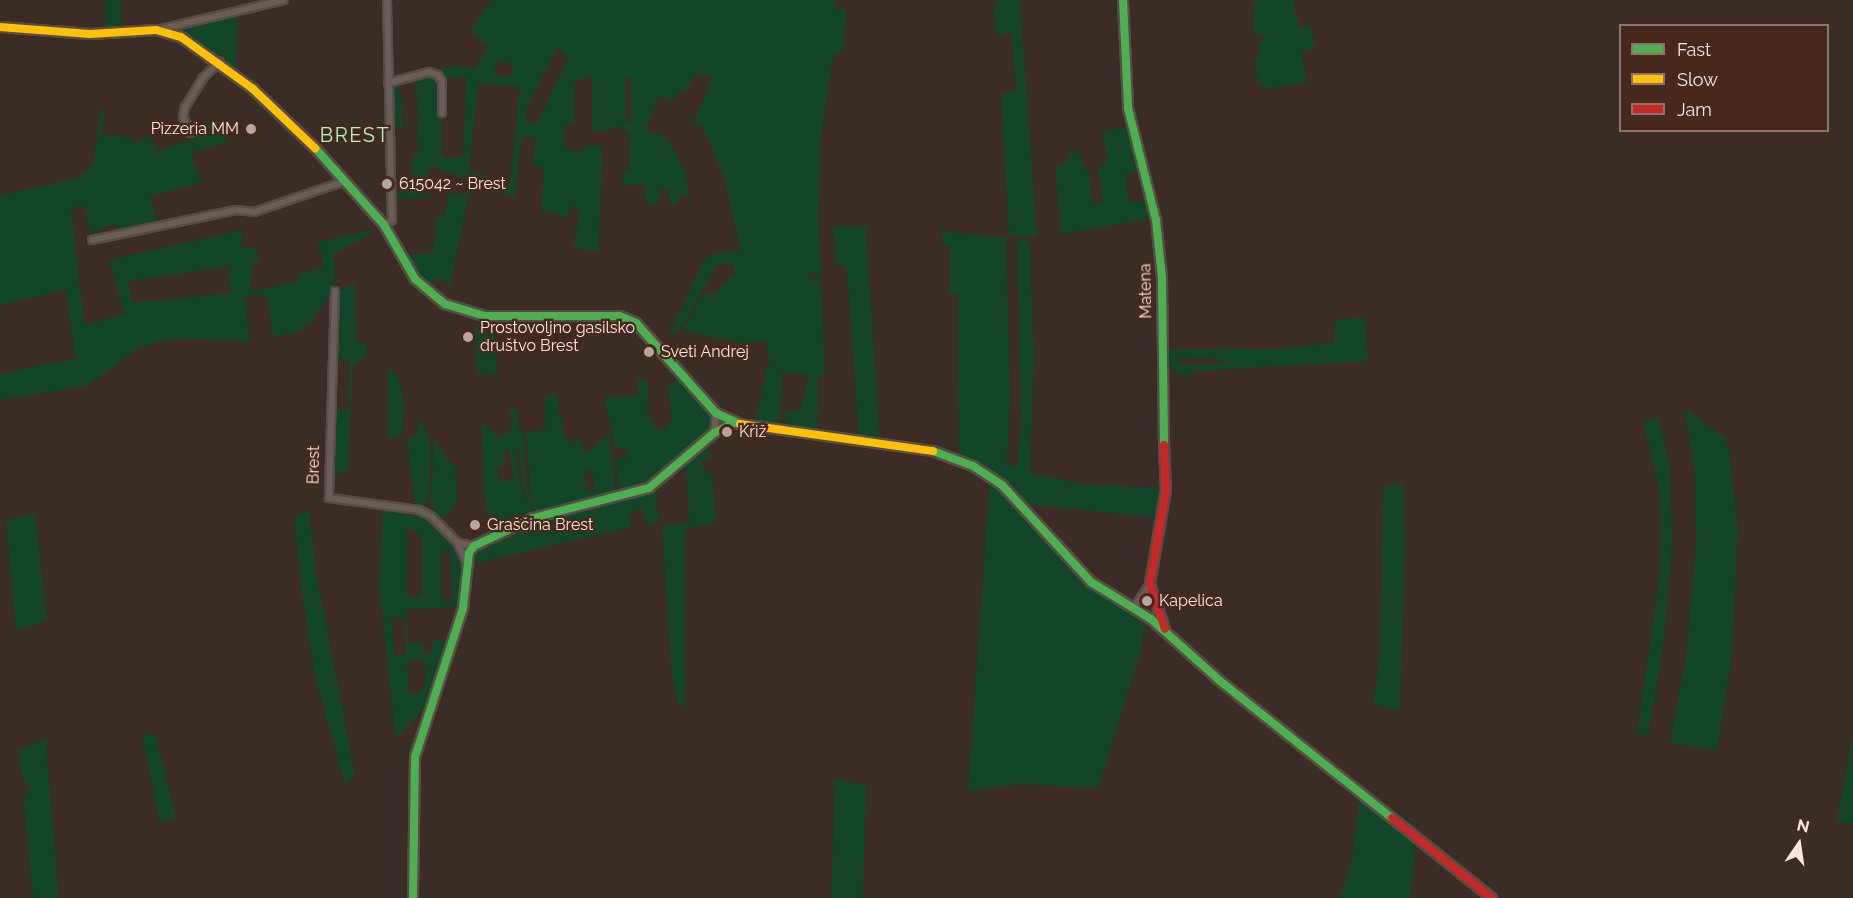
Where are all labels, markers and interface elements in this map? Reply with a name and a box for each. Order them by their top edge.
legend [1619,24,1829,132]
text: Fast [1677,39,1711,60]
text: Slow [1677,69,1718,90]
text: Jam [1677,99,1712,120]
place label: Pizzeria MM [151,119,239,139]
marker: Pizzeria MM [244,122,258,136]
district label: BREST [320,123,390,147]
place label: 615042 ~ Brest [399,174,506,194]
marker: 615042 ~ Brest [380,177,394,191]
street label: Matena [1136,263,1156,319]
place label: Prostovoljno gasilsko društvo Brest [480,318,635,356]
marker: Prostovoljno gasilsko društvo Brest [461,330,475,344]
place label: Sveti Andrej [661,342,749,362]
marker: Sveti Andrej [642,345,656,359]
place label: Križ [739,422,766,442]
marker: Križ [720,425,734,439]
street label: Brest [304,446,324,484]
place label: Graščina Brest [487,515,593,535]
marker: Graščina Brest [468,518,482,532]
place label: Kapelica [1159,591,1223,611]
marker: Kapelica [1140,594,1154,608]
north arrow [1769,814,1829,874]
text: N [1795,815,1811,837]

